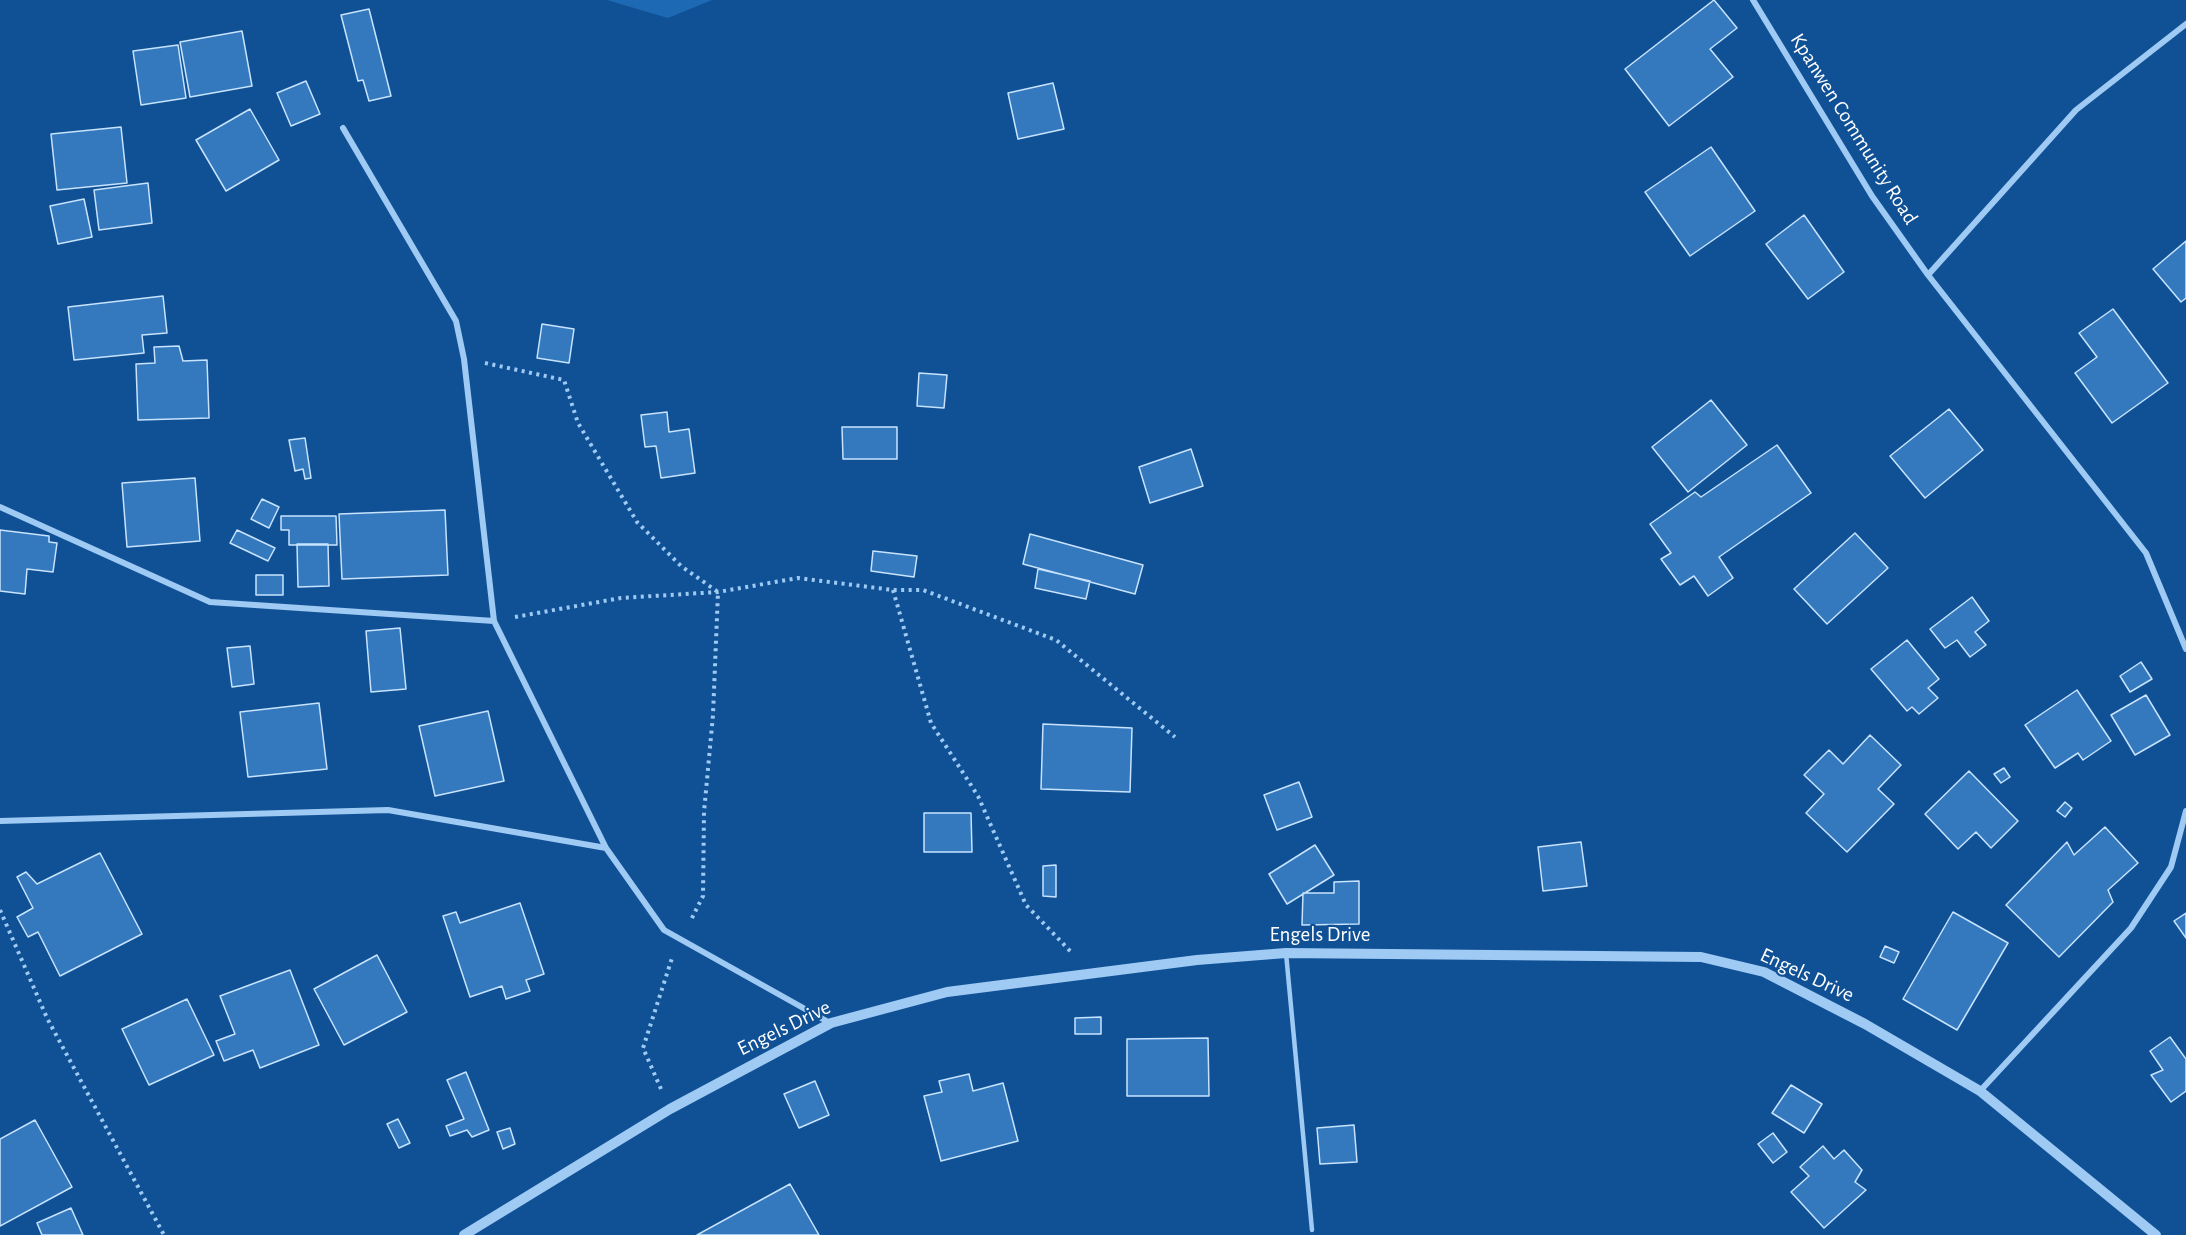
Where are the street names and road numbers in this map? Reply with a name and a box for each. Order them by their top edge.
street label: Kpanwen Community Road [1785,29,1923,229]
street label: Engels Drive [1270,922,1370,948]
street label: Engels Drive [1756,942,1858,1008]
street label: Engels Drive [733,995,835,1061]

